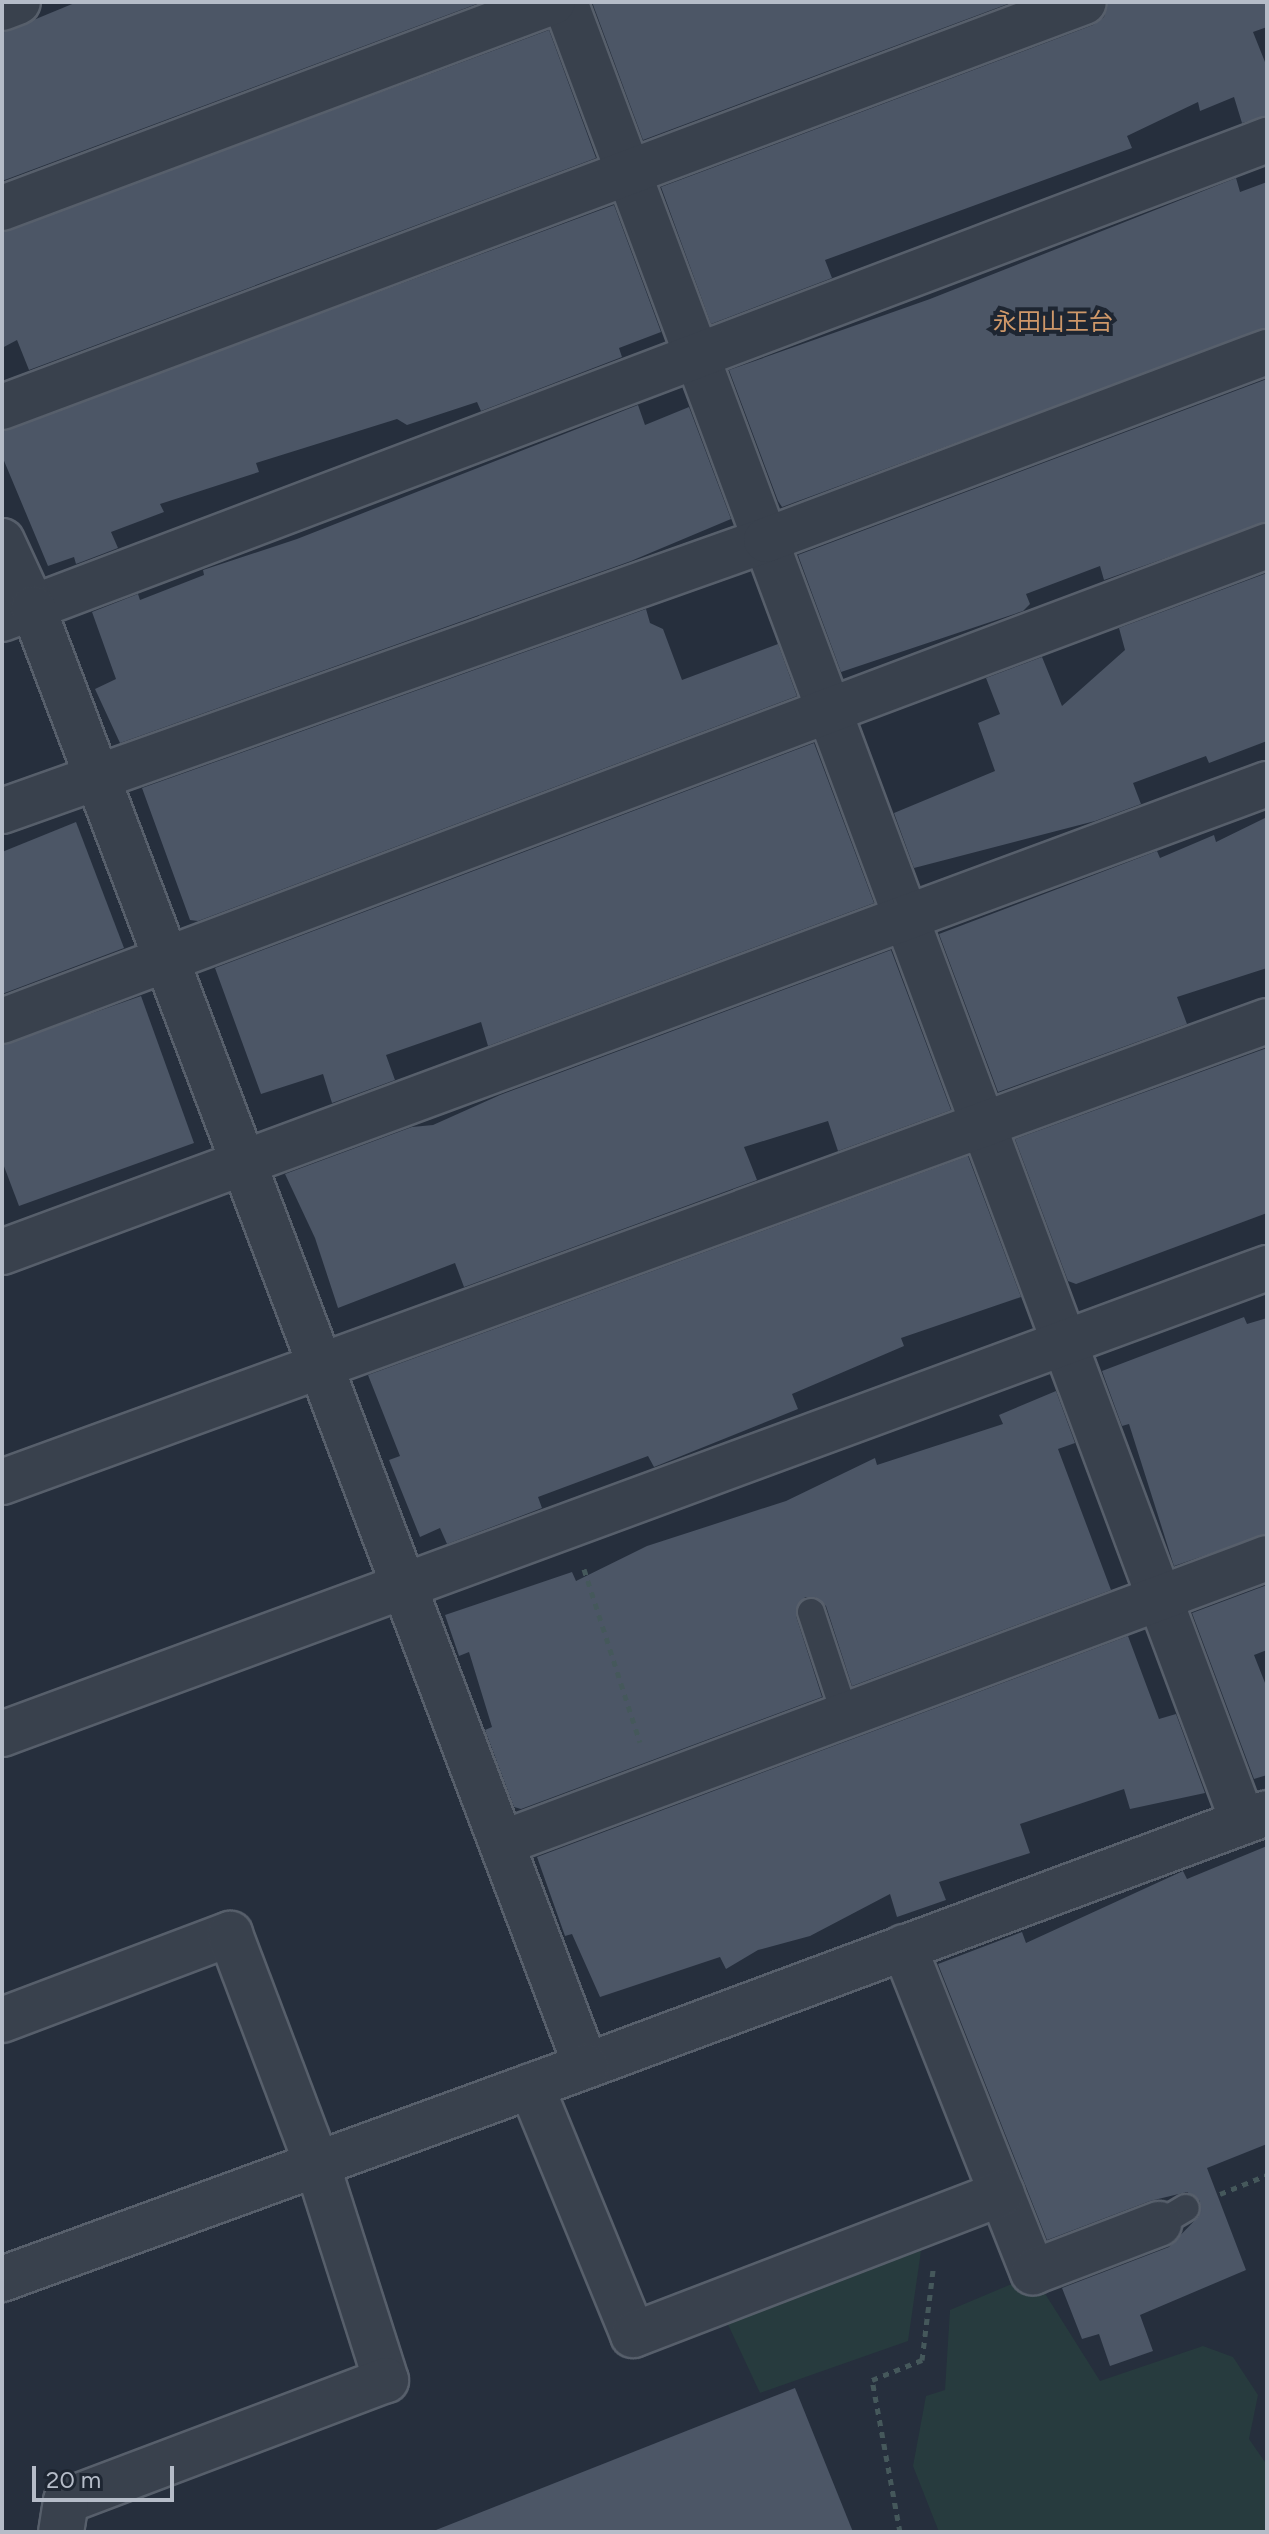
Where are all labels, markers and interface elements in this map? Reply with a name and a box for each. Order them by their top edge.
district label: 永田山王台 [993,308,1113,336]
scale bar [36,2450,178,2500]
text: 20 m [46,2465,101,2494]

